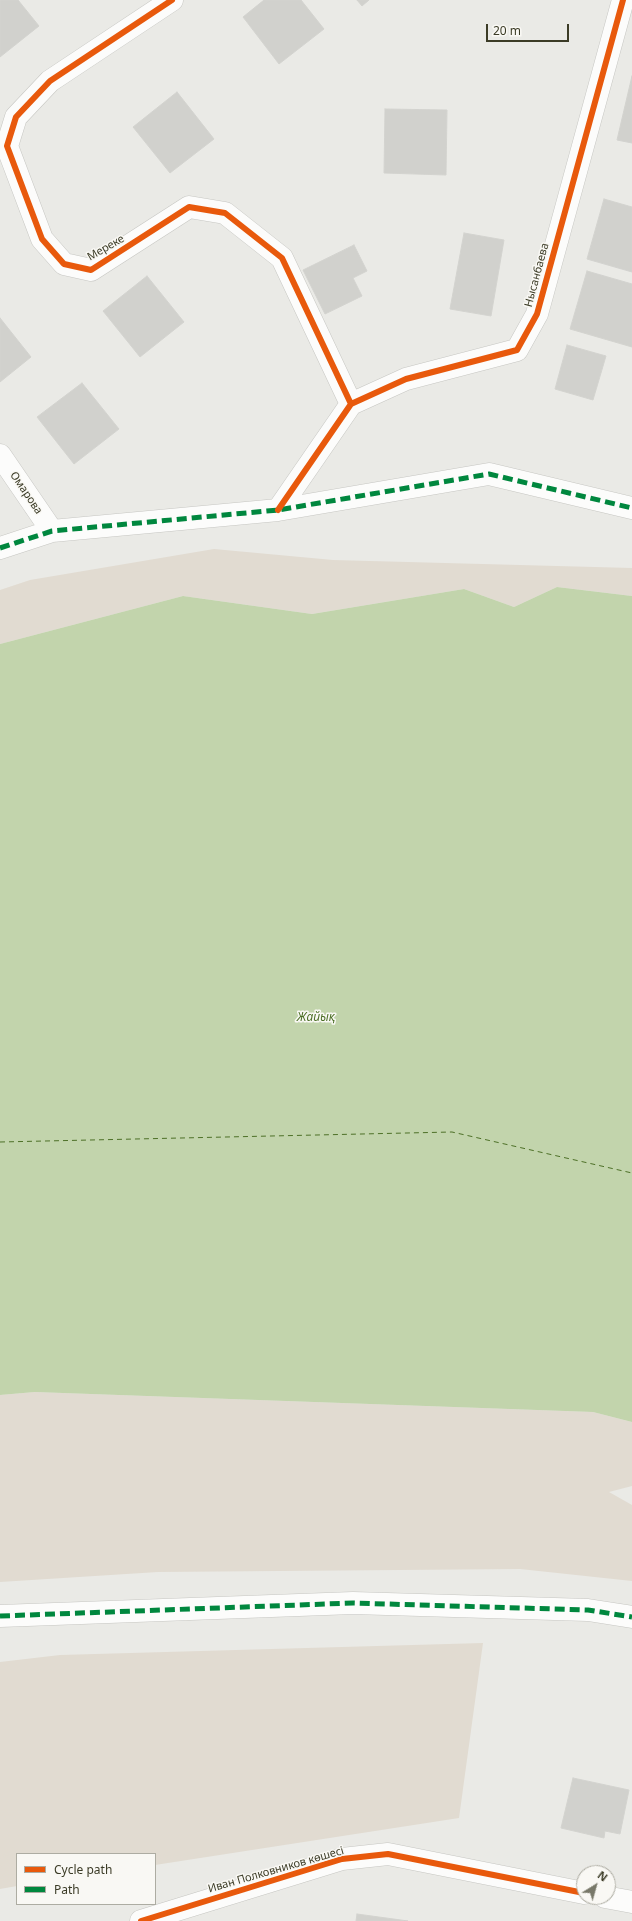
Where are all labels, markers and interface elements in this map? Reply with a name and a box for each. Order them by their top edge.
scale bar [488,16,571,42]
text: 20 m [493,22,521,39]
street label: Мереке [85,232,127,264]
street label: Нысанбаева [522,241,552,309]
street label: Омарова [7,469,45,517]
water label: Жайық [297,1011,335,1025]
street label: Иван Полковников көшесі [206,1844,346,1896]
legend [16,1853,156,1905]
text: Cycle path [54,1861,112,1878]
north arrow [576,1865,616,1905]
text: N [595,1867,611,1884]
text: Path [54,1881,80,1898]

